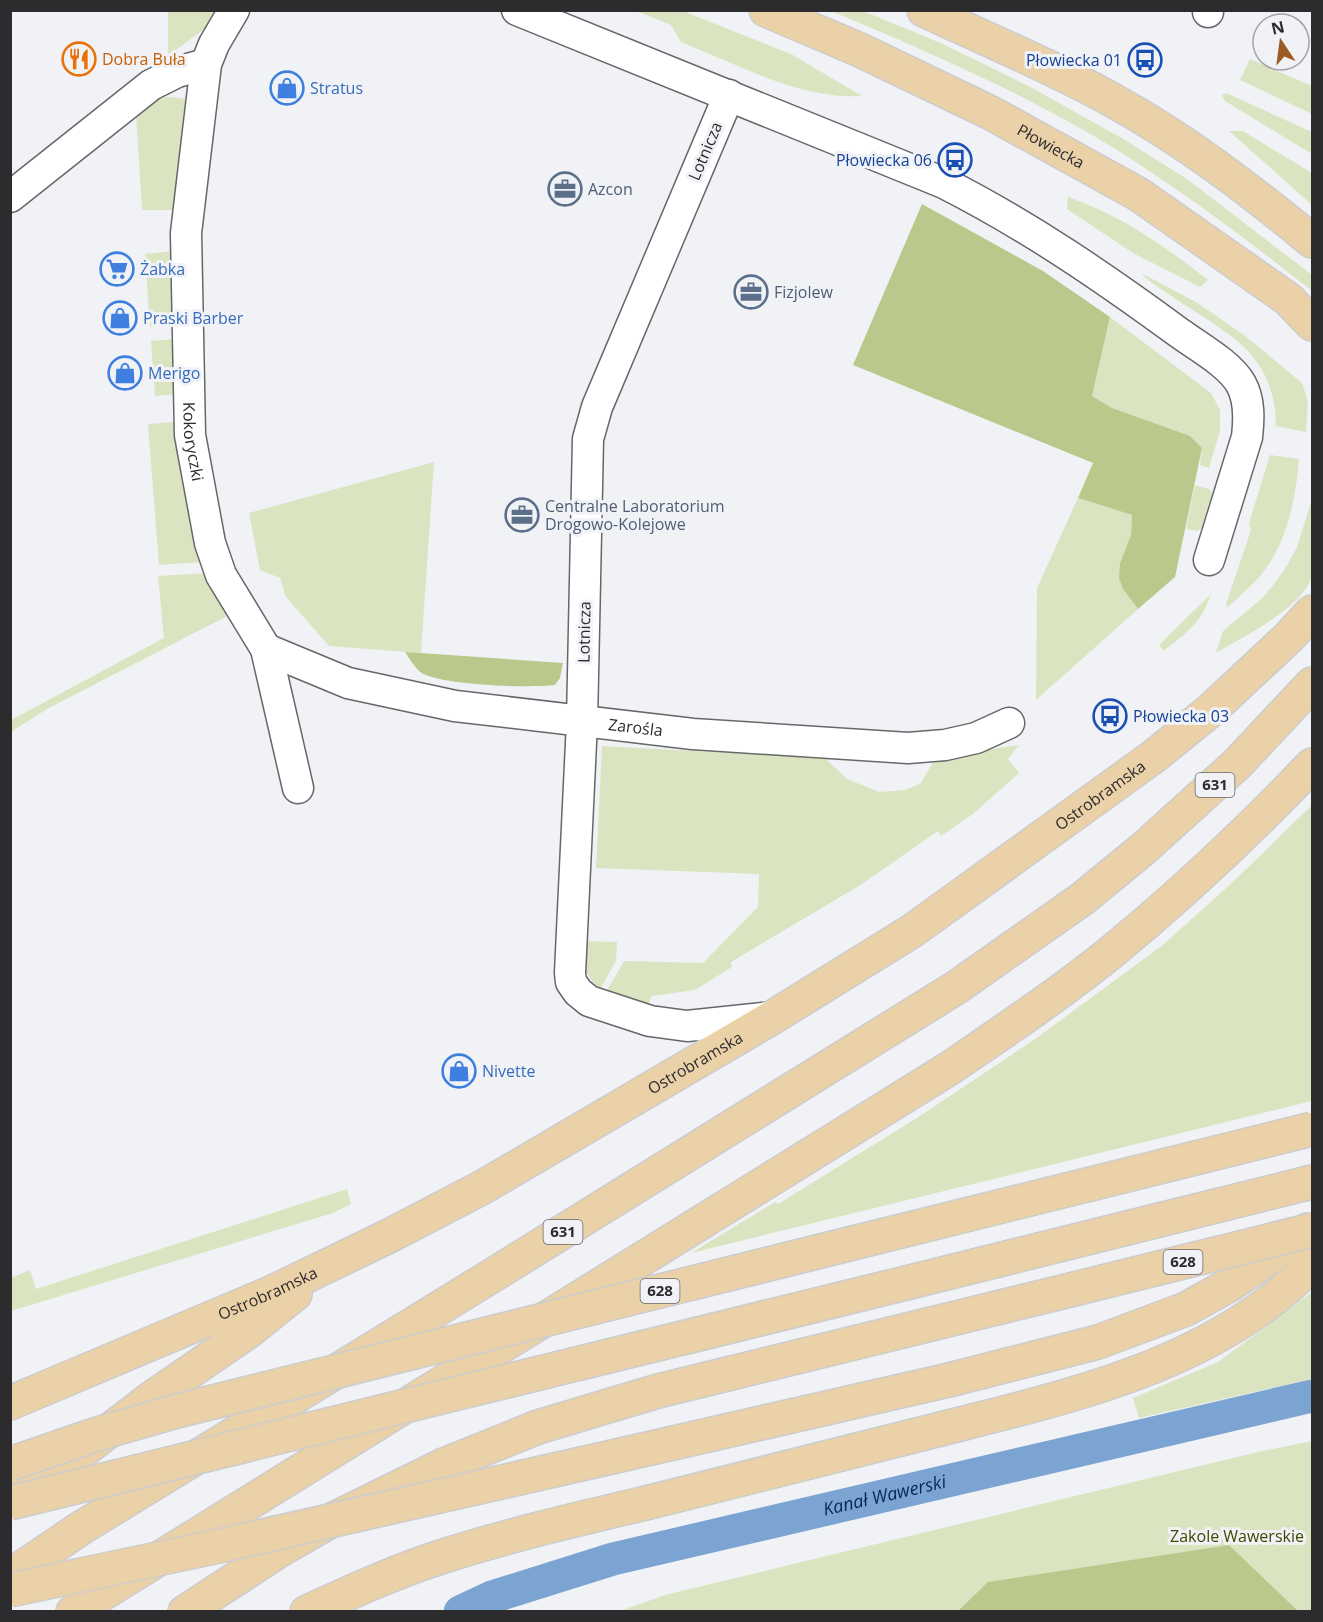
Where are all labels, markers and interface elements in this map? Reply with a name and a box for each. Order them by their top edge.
north arrow [1251,12,1311,72]
text: N [1269,15,1286,40]
restaurant icon: Dobra Buła [61,41,97,77]
bus stop icon: Płowiecka 01 [1127,42,1163,78]
place label: Dobra Buła [102,48,186,70]
place label: Płowiecka 01 [1026,49,1122,71]
shop icon: Stratus [269,70,305,106]
place label: Stratus [310,77,363,99]
street label: Lotnicza [683,118,727,184]
street label: Płowiecka [1013,119,1089,173]
bus stop icon: Płowiecka 06 [937,142,973,178]
place label: Płowiecka 06 [836,149,932,171]
office icon: Azcon [547,171,583,207]
place label: Azcon [588,178,633,200]
supermarket icon: Żabka [99,251,135,287]
place label: Żabka [140,258,185,280]
office icon: Fizjolew [733,274,769,310]
place label: Fizjolew [774,281,833,303]
shop icon: Praski Barber [102,300,138,336]
place label: Praski Barber [143,307,244,329]
shop icon: Merigo [107,355,143,391]
place label: Merigo [148,362,200,384]
street label: Kokoryczki [178,402,209,483]
place label: Centralne Laboratorium Drogowo-Kolejowe [545,495,725,535]
office icon: Centralne Laboratorium Drogowo-Kolejowe [504,497,540,533]
street label: Lotnicza [572,601,596,663]
bus stop icon: Płowiecka 03 [1092,698,1128,734]
place label: Płowiecka 03 [1133,705,1229,727]
street label: Zarośla [607,713,664,741]
street label: Ostrobramska [1050,755,1150,835]
road number: 631 [1196,773,1234,797]
street label: Ostrobramska [643,1026,747,1099]
shop icon: Nivette [441,1053,477,1089]
place label: Nivette [482,1060,535,1082]
road number: 631 [544,1220,582,1244]
road number: 628 [1164,1250,1202,1274]
street label: Ostrobramska [214,1261,321,1325]
road number: 628 [640,1279,680,1303]
water label: Kanał Wawerski [820,1469,949,1521]
park label: Zakole Wawerskie [1170,1525,1304,1547]

